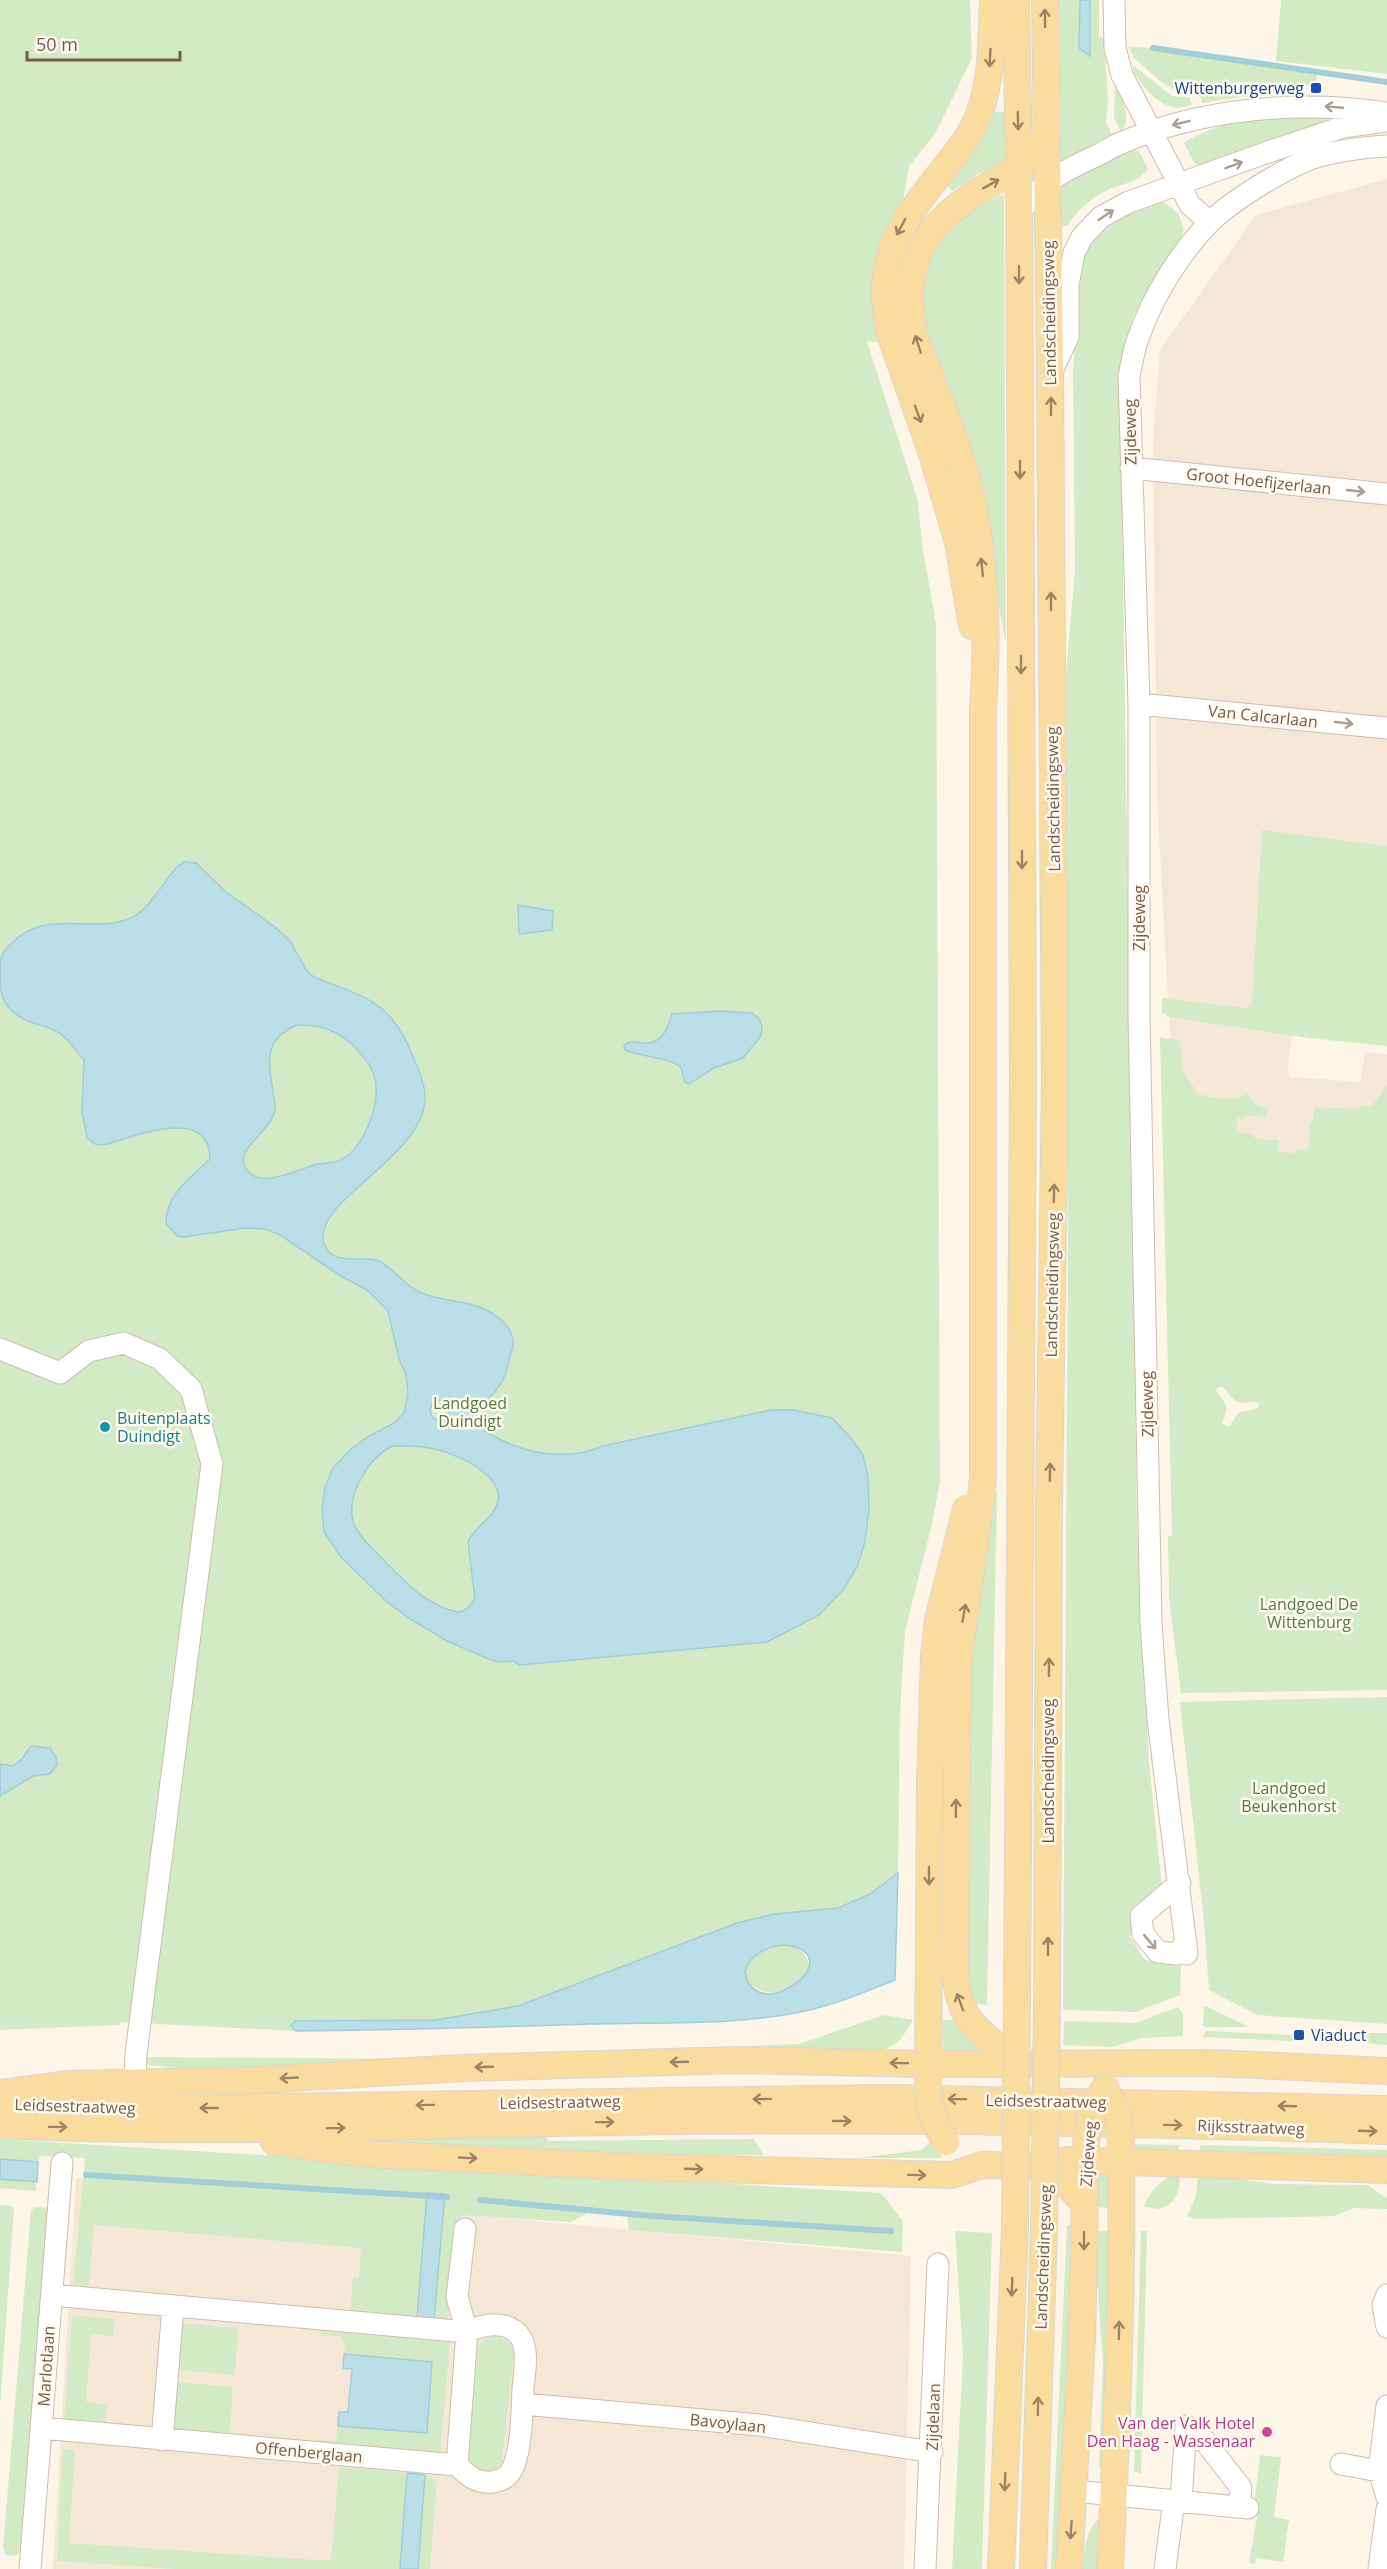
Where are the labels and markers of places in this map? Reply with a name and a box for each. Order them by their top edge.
place label: Wittenburgerweg [1175,77,1304,99]
marker: Wittenburgerweg [1309,81,1323,95]
place label: Buitenplaats Duindigt [117,1407,211,1447]
marker: Buitenplaats Duindigt [98,1420,112,1434]
place label: Viaduct [1311,2024,1367,2046]
marker: Viaduct [1292,2028,1306,2042]
place label: Van der Valk Hotel Den Haag - Wassenaar [1087,2412,1255,2452]
marker: Van der Valk Hotel Den Haag - Wassenaar [1260,2425,1274,2439]

